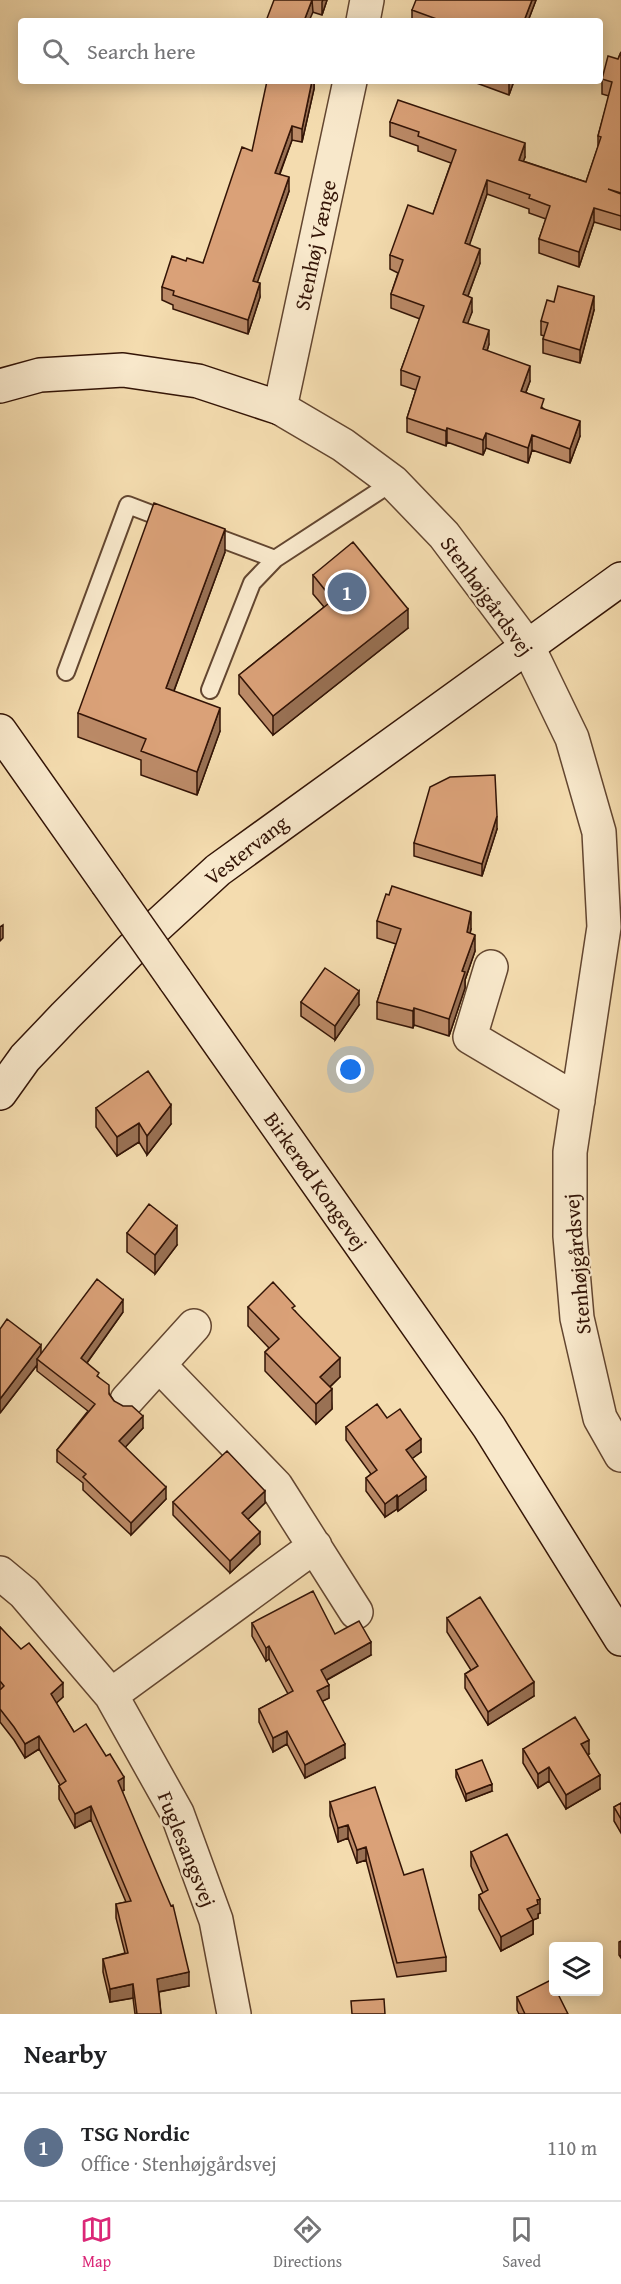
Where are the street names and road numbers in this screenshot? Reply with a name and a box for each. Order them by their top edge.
street label: Stenhøj Vænge [286,177,344,313]
street label: Stenhøjgårdsvej [433,530,541,662]
street label: Vestervang [198,807,295,893]
street label: Birkerød Kongevej [257,1106,375,1256]
street label: Stenhøjgårdsvej [555,1192,599,1336]
street label: Fuglesangsvej [150,1787,224,1911]

